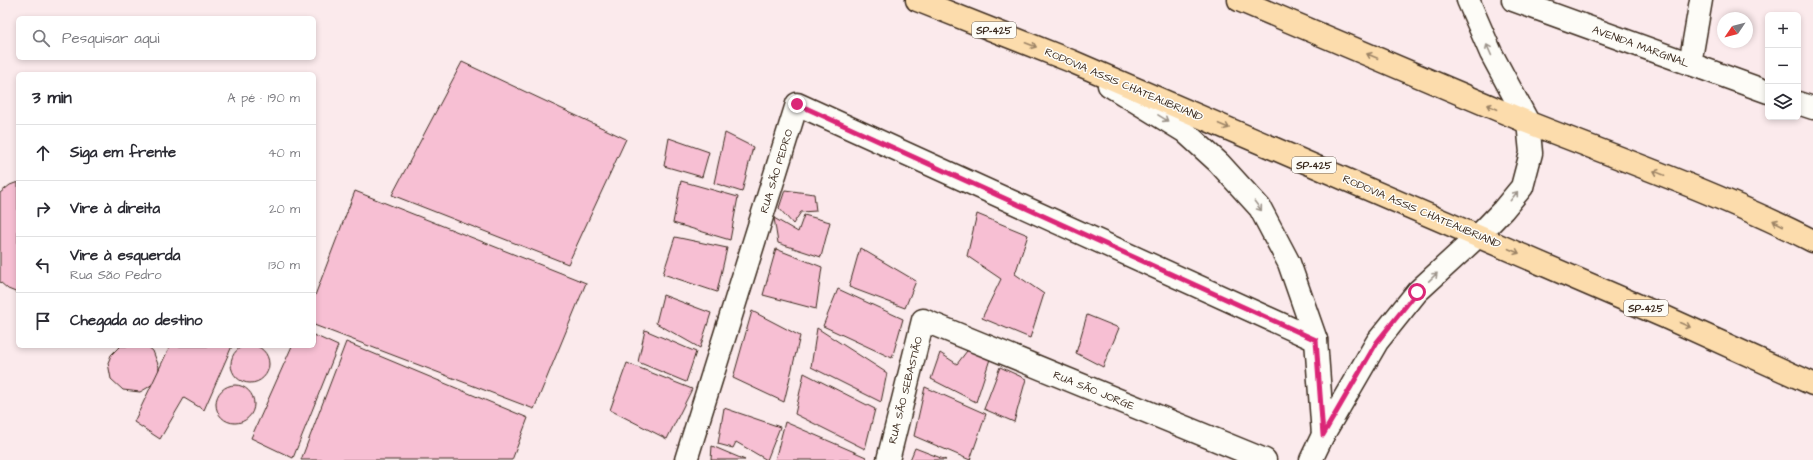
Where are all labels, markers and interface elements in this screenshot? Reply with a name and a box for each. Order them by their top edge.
north arrow [1717,12,1753,48]
map controls [1765,12,1801,120]
button: + [1765,12,1801,48]
search box [16,16,316,60]
road number: SP-425 [972,22,1016,38]
street label: AVENIDA MARGINAL [1590,22,1692,71]
icon: search [30,27,52,49]
text: Pesquisar aqui [62,28,159,49]
one-way arrow [1025,42,1037,49]
street label: RODOVIA ASSIS CHATEAUBRIAND [1042,44,1205,125]
one-way arrow [1485,45,1493,57]
button: − [1765,48,1801,84]
one-way arrow [1366,52,1378,59]
button: layers [1765,84,1801,120]
text: 3 min [32,86,72,110]
text: A pé · 190 m [227,89,300,107]
route end [788,95,806,113]
one-way arrow [1486,102,1498,110]
one-way arrow [1157,115,1169,123]
one-way arrow [1218,123,1230,131]
street label: RUA SÃO PEDRO [757,127,797,215]
icon: ahead [32,142,54,164]
text: Siga em frente [70,142,176,163]
text: 40 m [268,144,300,162]
road number: SP-425 [1292,157,1336,173]
one-way arrow [1653,169,1665,176]
street label: RODOVIA ASSIS CHATEAUBRIAND [1340,171,1503,252]
one-way arrow [1510,191,1519,202]
icon: right [32,198,54,220]
text: Vire à direita [70,198,160,219]
text: 20 m [269,200,300,218]
one-way arrow [1253,201,1262,212]
one-way arrow [1773,219,1785,226]
text: Vire à esquerda [70,245,180,266]
one-way arrow [1508,248,1520,255]
icon: left [32,254,54,276]
text: 130 m [268,256,300,274]
text: Rua São Pedro [70,266,162,284]
one-way arrow [1428,272,1438,282]
route start [1408,283,1426,301]
road number: SP-425 [1624,300,1668,316]
icon: arrive [32,310,54,332]
text: Chegada ao destino [70,310,203,331]
one-way arrow [1679,322,1691,330]
street label: RUA SÃO SEBASTIÃO [885,334,926,445]
street label: RUA SÃO JORGE [1051,367,1137,414]

